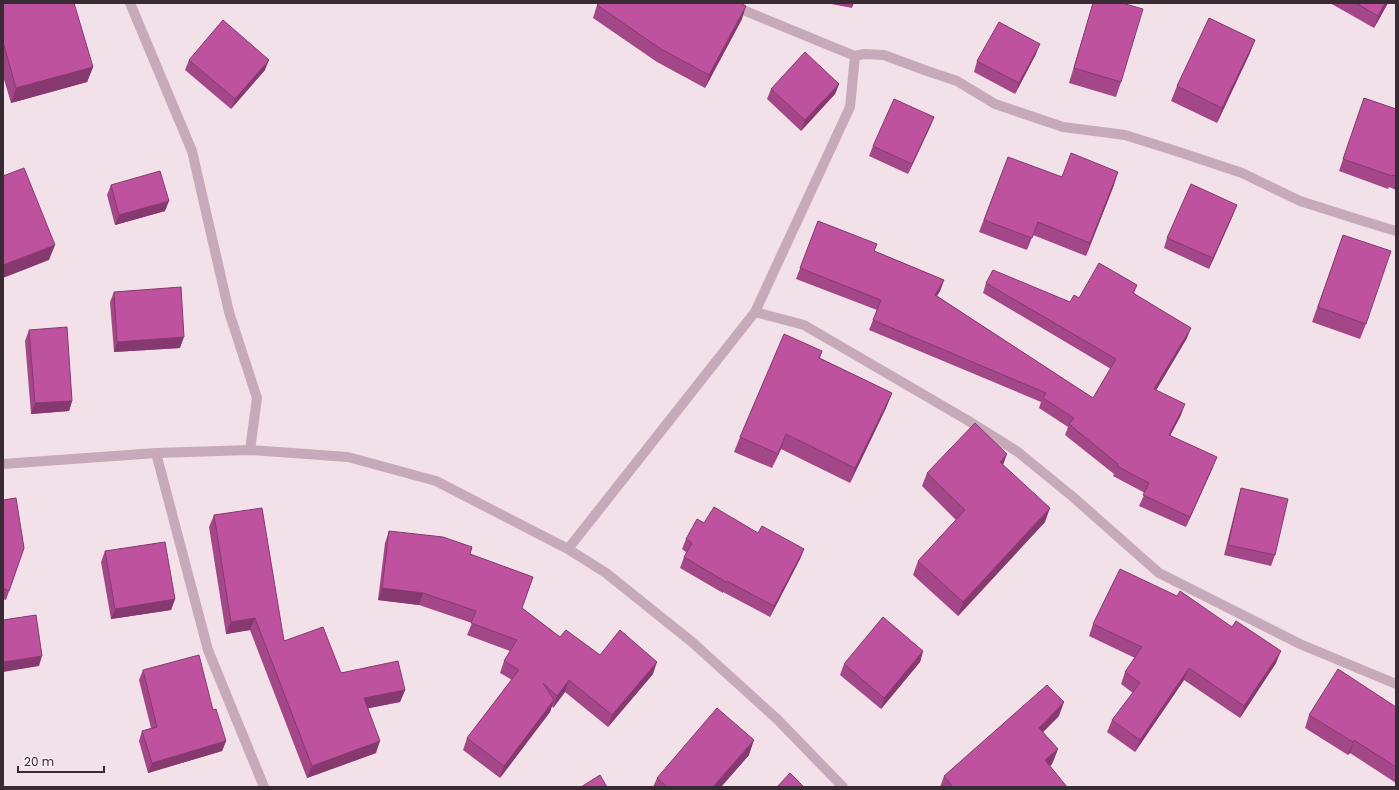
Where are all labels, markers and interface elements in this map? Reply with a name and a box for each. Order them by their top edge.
scale bar [18,748,104,774]
text: 20 m [24,753,54,770]

